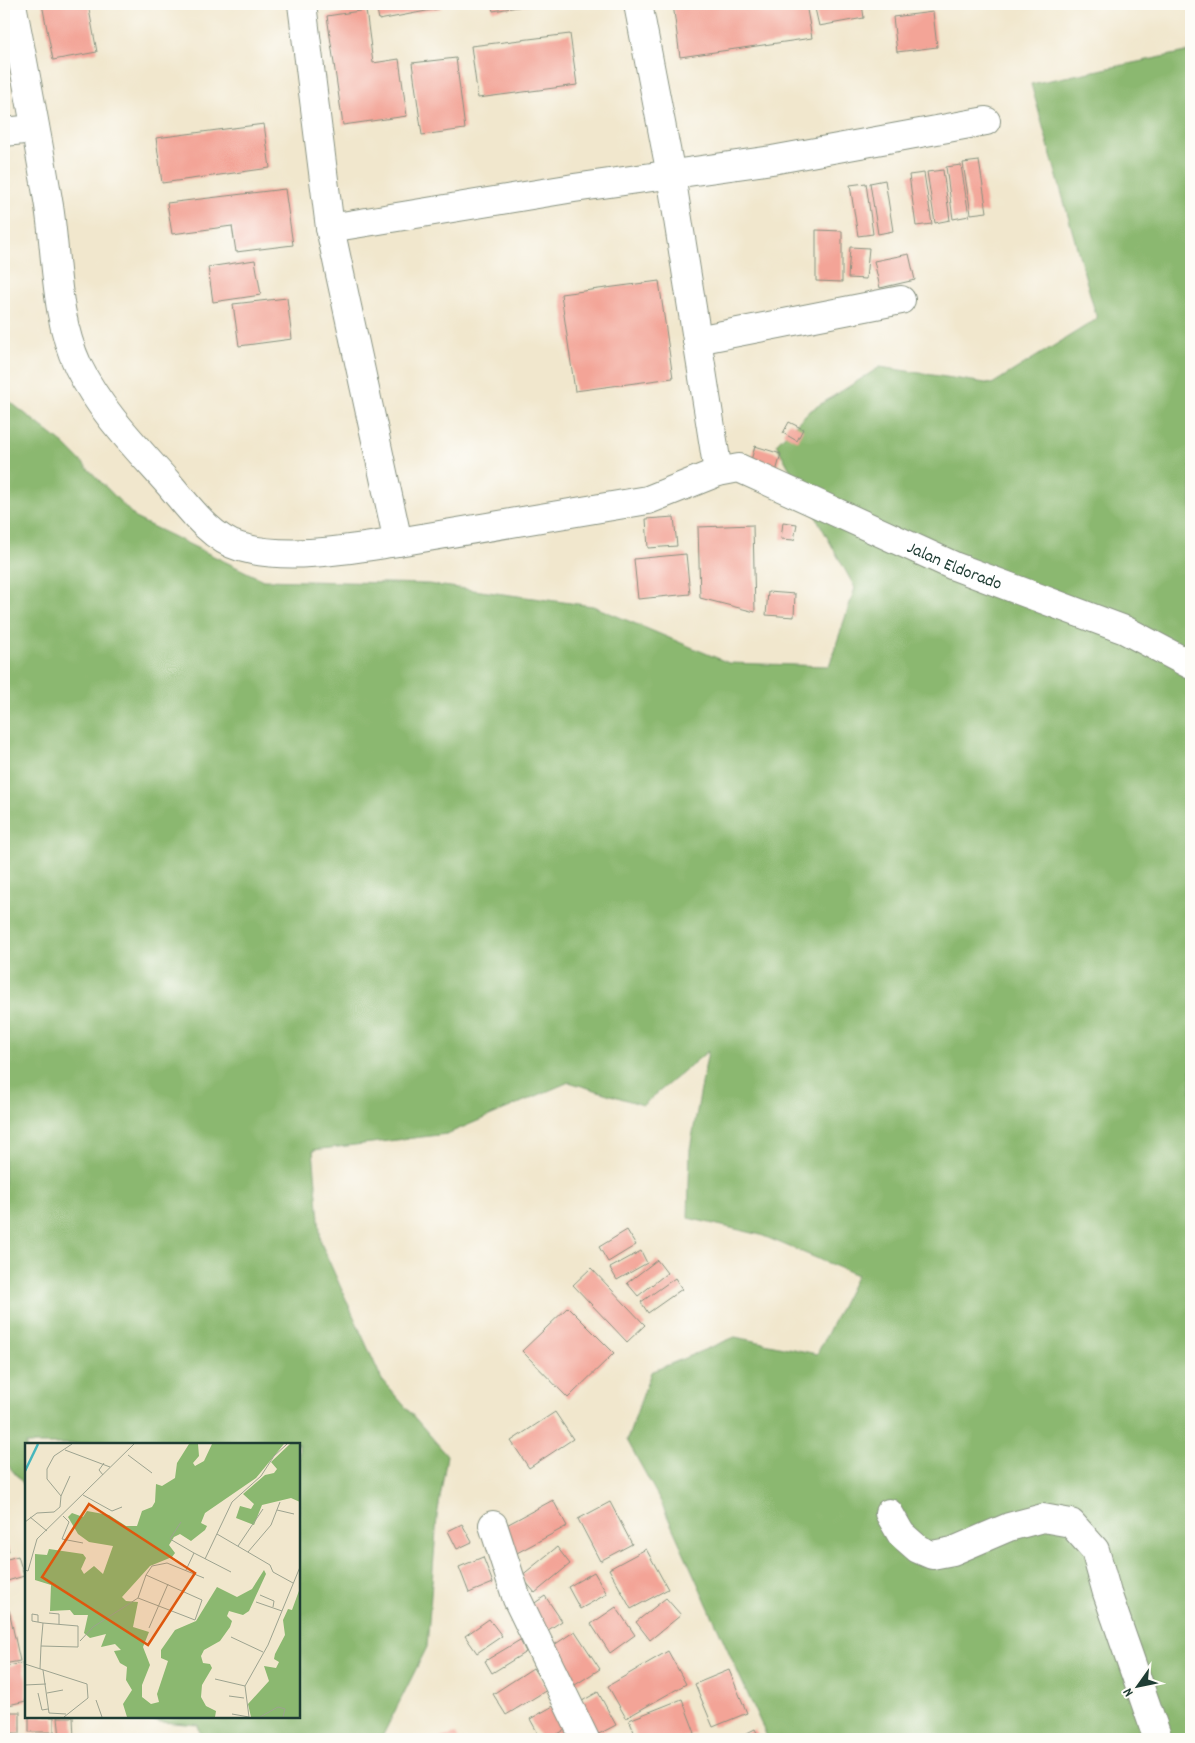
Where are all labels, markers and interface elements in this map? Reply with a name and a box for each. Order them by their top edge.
street label: Jalan Eldorado [902,536,1005,598]
inset map [25,1443,300,1718]
north arrow [1112,1660,1162,1710]
text: N [1118,1684,1139,1700]

